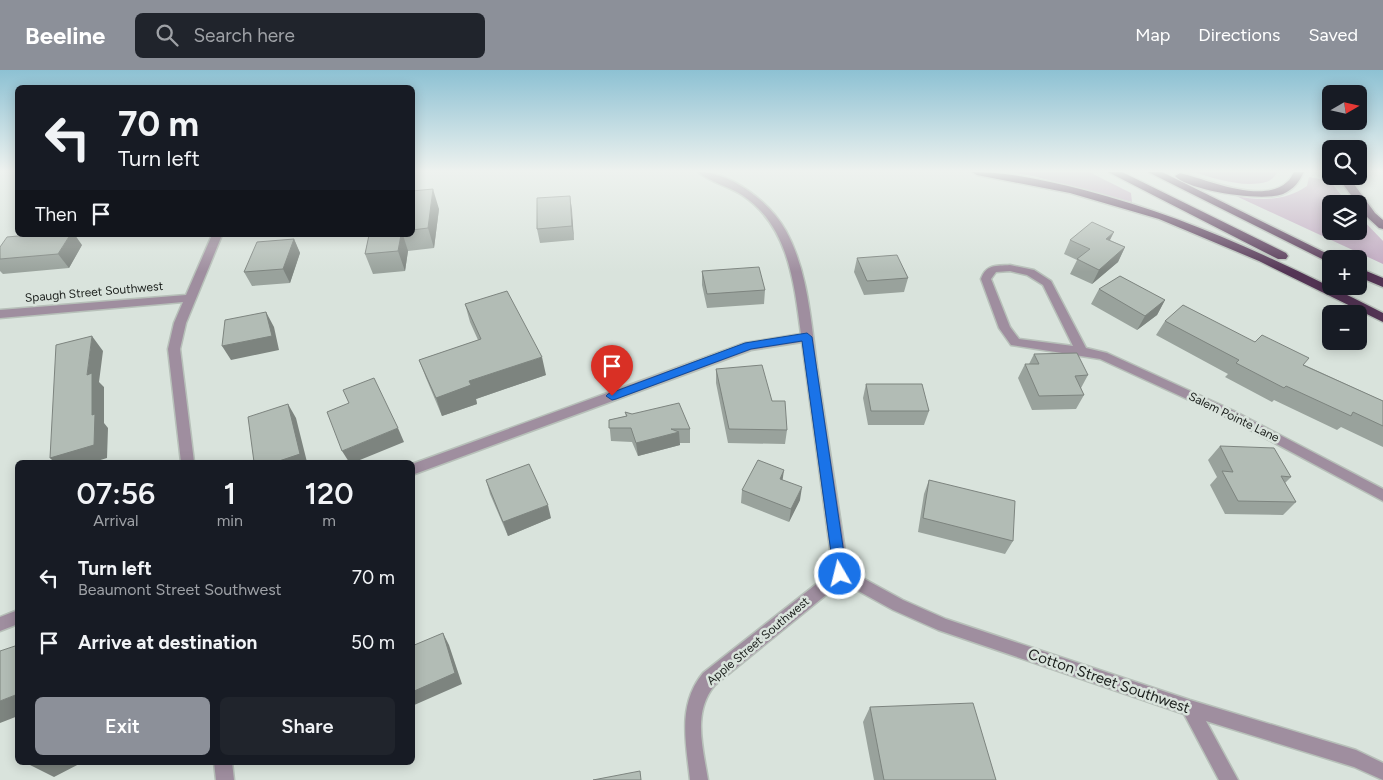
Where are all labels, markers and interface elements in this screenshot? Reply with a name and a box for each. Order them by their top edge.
search box [135,13,485,58]
text: Beeline [25,21,105,50]
icon: search [153,21,181,49]
text: Search here [193,24,295,47]
text: Map [1135,24,1170,46]
text: Directions [1198,24,1280,46]
text: Saved [1308,24,1358,46]
north arrow [1322,85,1368,130]
map controls [1322,85,1367,350]
text: 70 m [118,103,199,145]
icon: left [35,105,100,170]
button: search [1322,140,1367,185]
text: Turn left [118,145,200,172]
button: layers [1322,195,1367,240]
icon: arrive [87,200,115,228]
text: Then [35,203,77,226]
button: + [1322,250,1367,295]
street label: Spaugh Street Southwest [24,279,164,305]
button: − [1322,305,1367,350]
pin [591,345,633,396]
icon: arrive [598,352,626,380]
street label: Salem Pointe Lane [1187,389,1282,445]
text: 07:56 [76,475,155,512]
text: 1 [224,475,236,512]
text: 120 [304,475,354,512]
text: Arrival [93,511,138,530]
text: min [217,511,243,530]
text: m [322,511,336,530]
position arrow [813,547,865,599]
text: Turn left [78,557,152,580]
icon: left [35,564,63,592]
text: 70 m [352,566,395,589]
text: Beaumont Street Southwest [78,580,282,599]
street label: Apple Street Southwest [704,594,812,688]
icon: arrive [35,629,63,657]
text: Arrive at destination [78,631,257,654]
text: 50 m [351,631,395,654]
street label: Cotton Street Southwest [1026,645,1193,717]
button: Exit [35,697,210,755]
button: Share [220,697,395,755]

